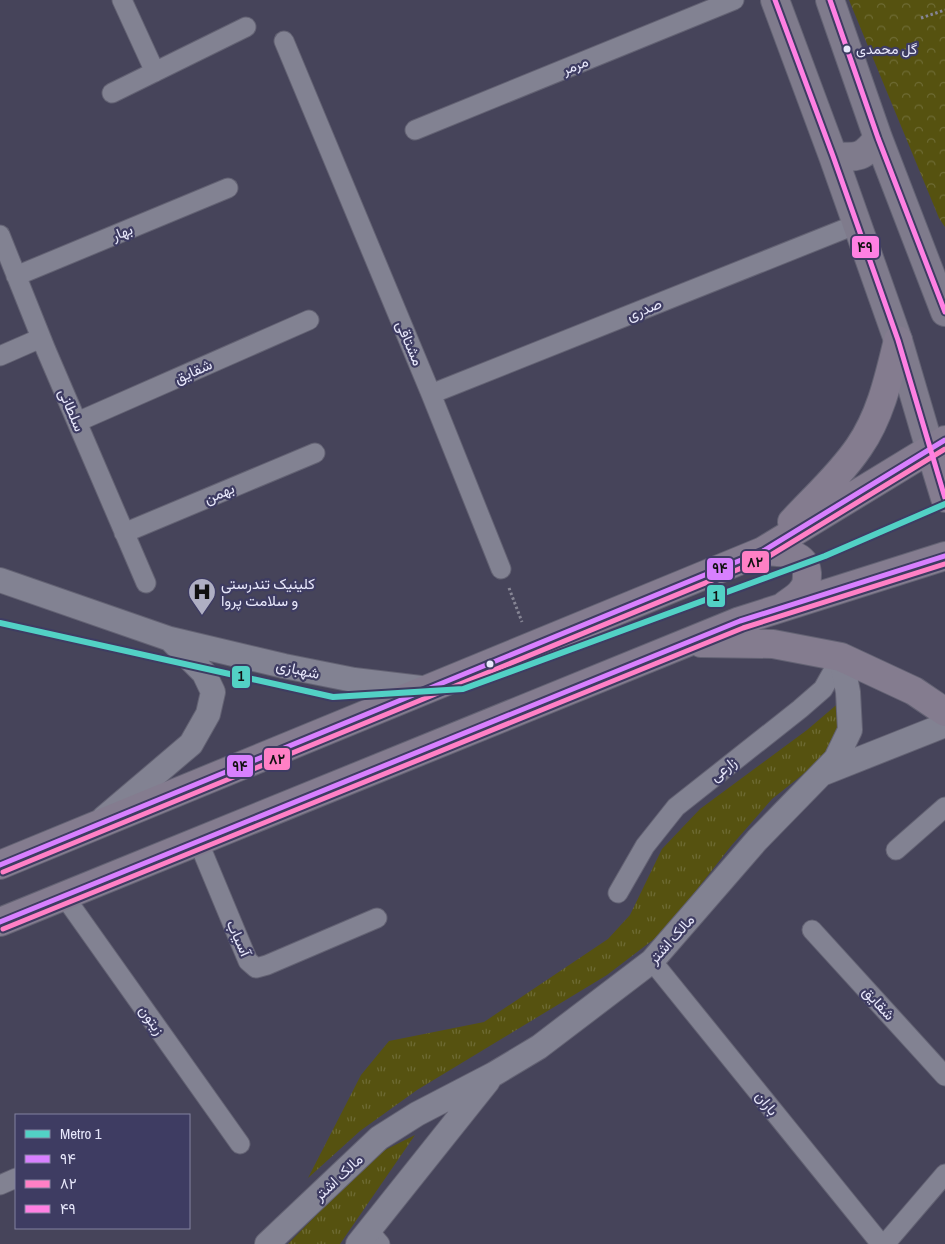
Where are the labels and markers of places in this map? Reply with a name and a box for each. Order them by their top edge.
place label: گل محمدی [856,40,917,58]
marker: گل محمدی [842,44,852,54]
place label: کلینیک تندرستی و سلامت پروا [221,573,315,611]
hospital icon: کلینیک تندرستی و سلامت پروا [187,577,217,616]
unlabelled marker [485,659,495,669]

